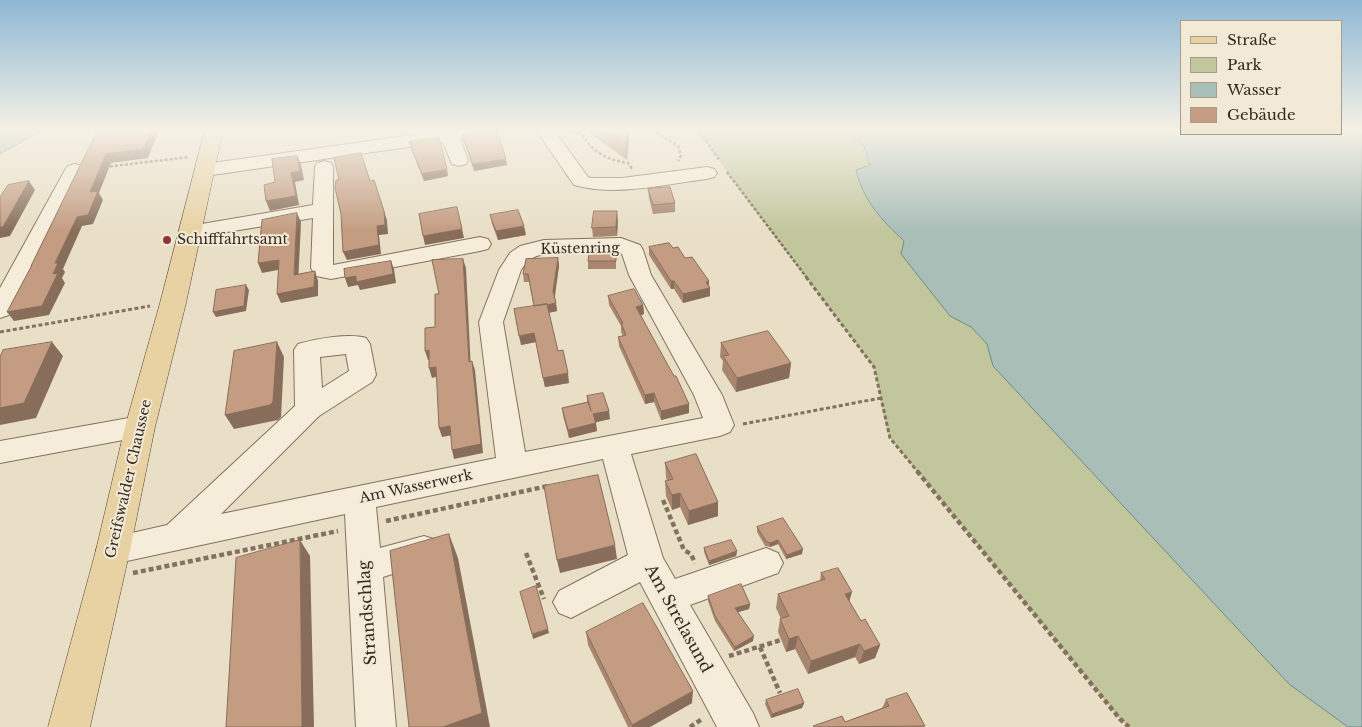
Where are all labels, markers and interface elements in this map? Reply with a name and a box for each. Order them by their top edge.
legend [1180,20,1342,135]
text: Straße [1227,30,1277,49]
text: Park [1227,55,1262,74]
text: Wasser [1227,80,1281,99]
text: Gebäude [1227,105,1296,124]
place label: Schifffahrtsamt [177,232,288,248]
marker: Schifffahrtsamt [161,234,173,246]
street label: Küstenring [540,240,620,258]
street label: Greifswalder Chaussee [103,398,155,560]
street label: Am Wasserwerk [358,467,474,507]
street label: Strandschlag [355,560,381,666]
street label: Am Strelasund [640,561,716,677]

